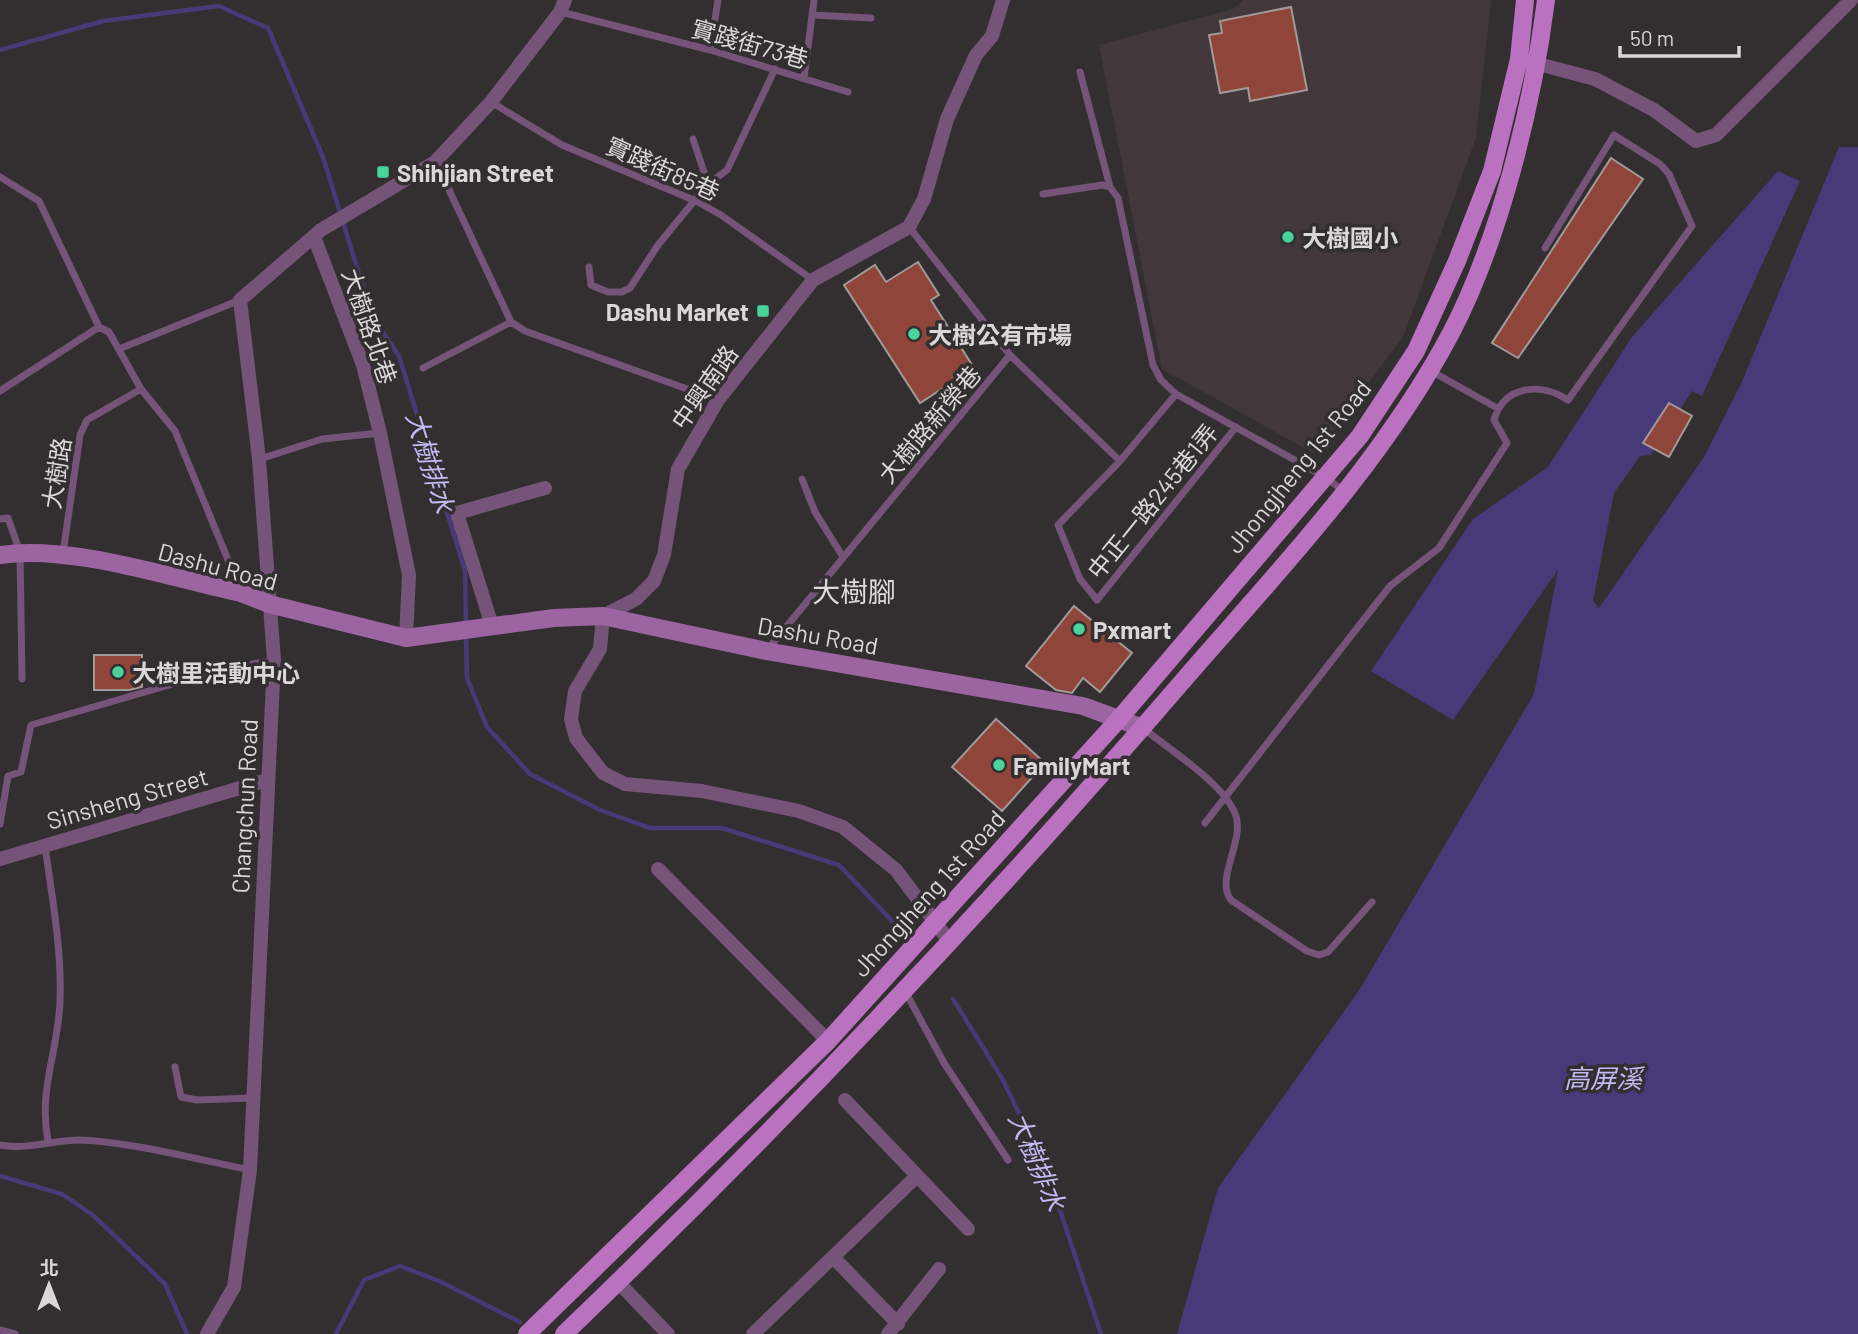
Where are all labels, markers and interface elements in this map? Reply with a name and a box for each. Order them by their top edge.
street label: 實踐街73巷 [688,13,812,73]
scale bar [1620,14,1739,58]
text: 50 m [1630,25,1674,50]
street label: 實踐街85巷 [602,130,724,206]
place label: Shihjian Street [397,158,554,187]
marker: Shihjian Street [375,164,391,180]
place label: 大樹國小 [1302,223,1398,252]
marker: 大樹國小 [1280,229,1296,245]
street label: 大樹路北巷 [337,265,403,387]
place label: Dashu Market [606,297,749,326]
marker: Dashu Market [755,303,771,319]
place label: 大樹公有市場 [928,320,1072,349]
marker: 大樹公有市場 [906,326,922,342]
street label: 中興南路 [665,339,743,435]
street label: 大樹路新榮巷 [872,360,986,488]
street label: Jhongjheng 1st Road [1219,374,1377,558]
water label: 大樹排水 [401,408,461,517]
street label: 中正一路245巷1弄 [1081,418,1223,584]
street label: 大樹路 [36,435,76,511]
street label: Dashu Road [155,536,281,596]
district label: 大樹腳 [812,574,896,608]
street label: Dashu Road [755,610,881,660]
place label: Pxmart [1093,615,1171,644]
marker: Pxmart [1071,621,1087,637]
place label: 大樹里活動中心 [132,658,300,687]
marker: 大樹里活動中心 [110,664,126,680]
street label: Changchun Road [225,718,263,894]
place label: FamilyMart [1013,751,1130,780]
marker: FamilyMart [991,757,1007,773]
street label: Sinsheng Street [43,761,211,835]
street label: Jhongjheng 1st Road [846,804,1010,982]
water label: 高屏溪 [1564,1062,1646,1093]
water label: 大樹排水 [1003,1107,1073,1216]
north arrow [14,1250,84,1320]
text: 北 [39,1256,59,1279]

